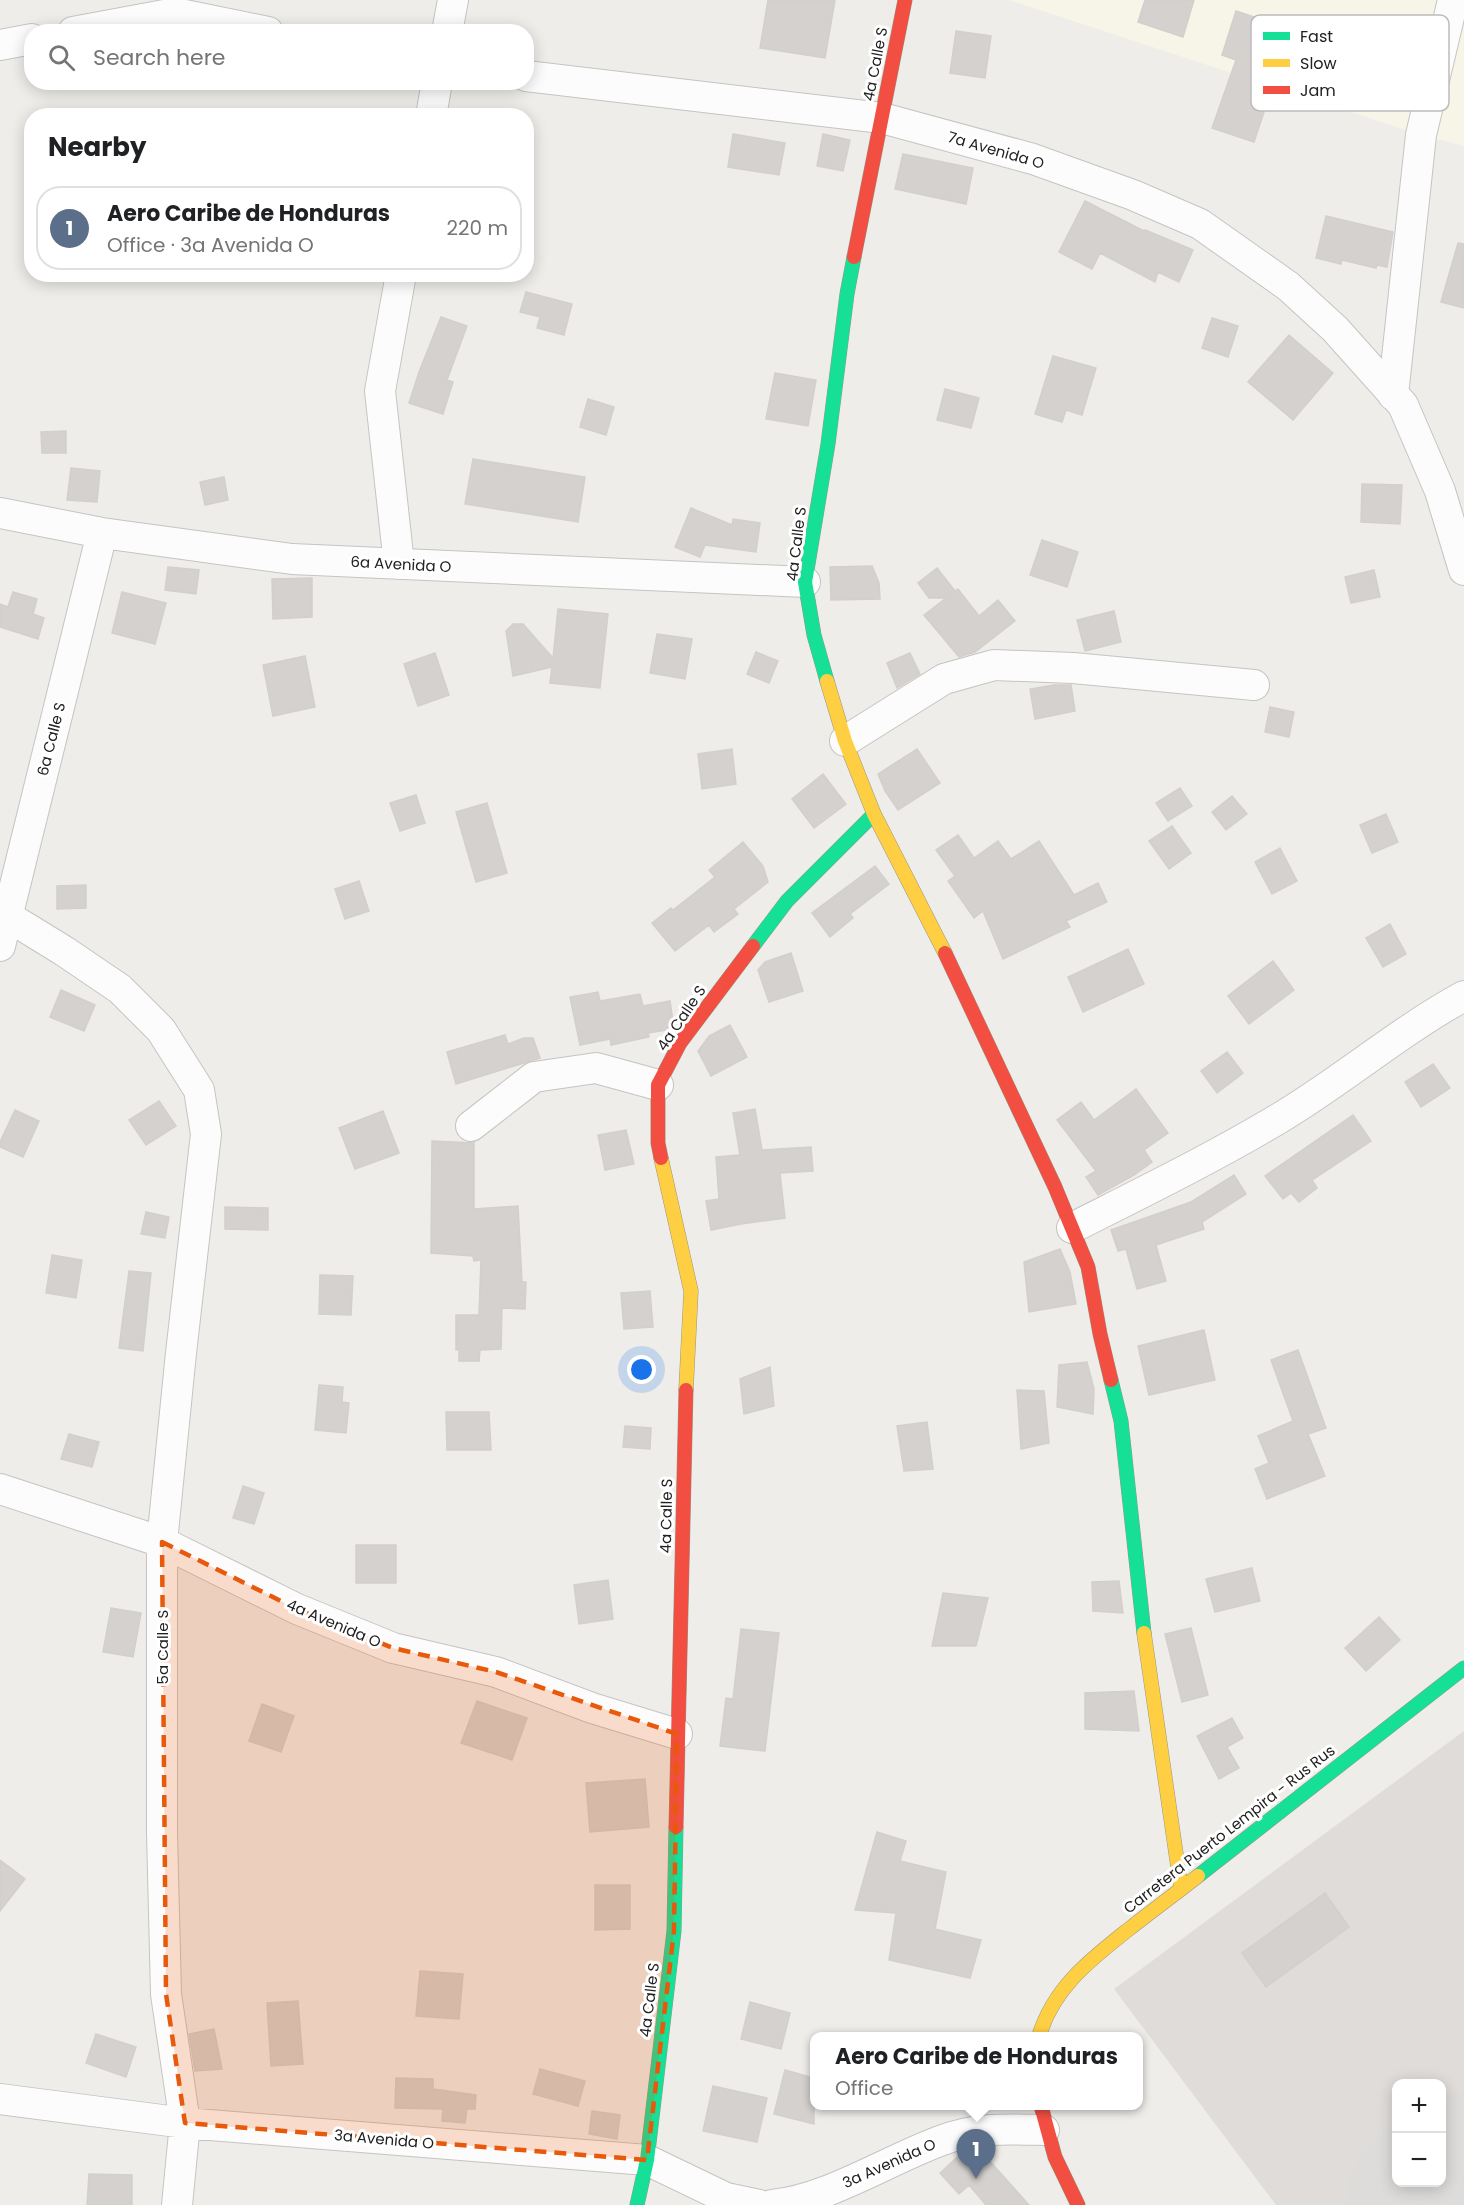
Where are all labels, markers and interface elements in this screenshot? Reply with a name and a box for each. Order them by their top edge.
legend [1251,15,1449,111]
search box [24,24,534,90]
street label: 4a Calle S [858,25,892,103]
text: Fast [1300,25,1333,48]
icon: search [45,41,78,74]
text: Search here [93,42,226,73]
text: Slow [1300,52,1337,75]
text: Jam [1300,79,1336,102]
street label: 7a Avenida O [945,126,1047,174]
text: Nearby [48,129,146,165]
text: Aero Caribe de Honduras [107,198,390,229]
text: 1 [66,214,73,242]
text: 220 m [447,214,508,242]
text: Office · 3a Avenida O [107,231,314,259]
street label: 4a Calle S [781,506,811,582]
street label: 6a Avenida O [350,551,452,577]
street label: 6a Calle S [32,700,70,778]
street label: 4a Calle S [651,981,711,1055]
your location [627,1355,656,1384]
street label: 4a Calle S [655,1478,677,1554]
street label: 4a Avenida O [284,1594,385,1652]
street label: 5a Calle S [152,1610,173,1684]
street label: Carretera Puerto Lempira - Rus Rus [1119,1740,1339,1918]
street label: 4a Calle S [634,1962,664,2038]
popup [810,2032,1143,2110]
text: Aero Caribe de Honduras [835,2041,1118,2072]
text: Office [835,2074,893,2102]
map controls [1392,2079,1446,2187]
button: + [1392,2079,1446,2133]
street label: 3a Avenida O [333,2124,435,2154]
pin: 1 [956,2130,996,2179]
street label: 3a Avenida O [839,2133,939,2193]
button: − [1392,2133,1446,2187]

